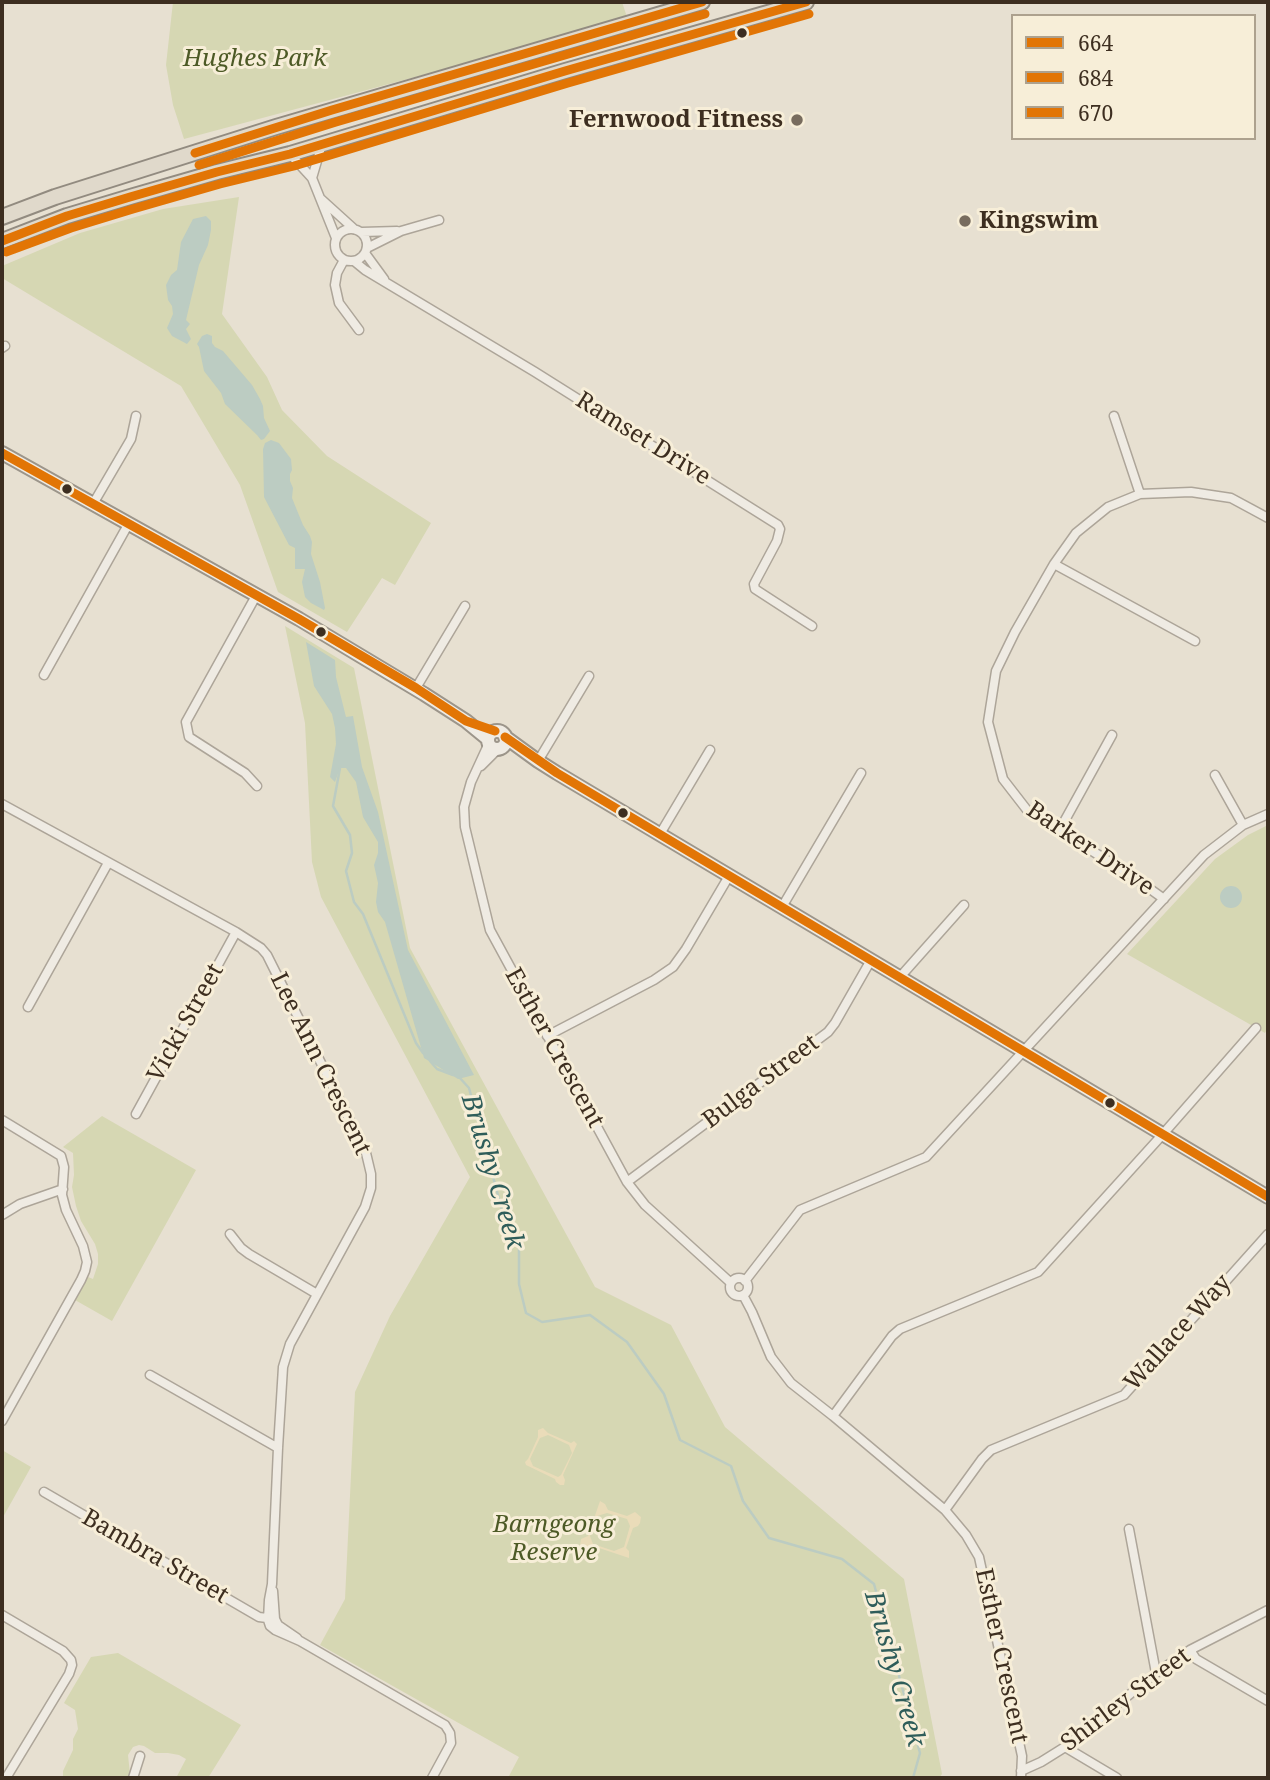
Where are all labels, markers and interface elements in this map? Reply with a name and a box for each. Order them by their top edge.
legend [1011,14,1256,140]
unlabelled marker [735,26,749,40]
text: 664 [1078,29,1113,57]
park label: Hughes Park [183,45,327,73]
text: 684 [1078,64,1113,92]
text: 670 [1078,99,1113,127]
place label: Fernwood Fitness [569,106,783,134]
marker: Fernwood Fitness [789,112,805,128]
place label: Kingswim [979,207,1099,235]
marker: Kingswim [957,213,973,229]
street label: Ramset Drive [570,386,716,492]
unlabelled marker [60,482,74,496]
unlabelled marker [314,625,328,639]
street label: Barker Drive [1021,796,1159,902]
unlabelled marker [616,806,630,820]
street label: Vicki Street [142,959,230,1087]
street label: Esther Crescent [498,963,610,1133]
street label: Lee Ann Crescent [263,968,377,1160]
street label: Bulga Street [697,1029,825,1135]
water label: Brushy Creek [454,1091,530,1253]
unlabelled marker [1103,1096,1117,1110]
street label: Wallace Way [1118,1269,1238,1397]
street label: Bambra Street [77,1503,233,1611]
park label: Barngeong Reserve [493,1511,615,1567]
street label: Esther Crescent [968,1566,1034,1746]
water label: Brushy Creek [857,1587,931,1751]
street label: Shirley Street [1056,1642,1196,1758]

